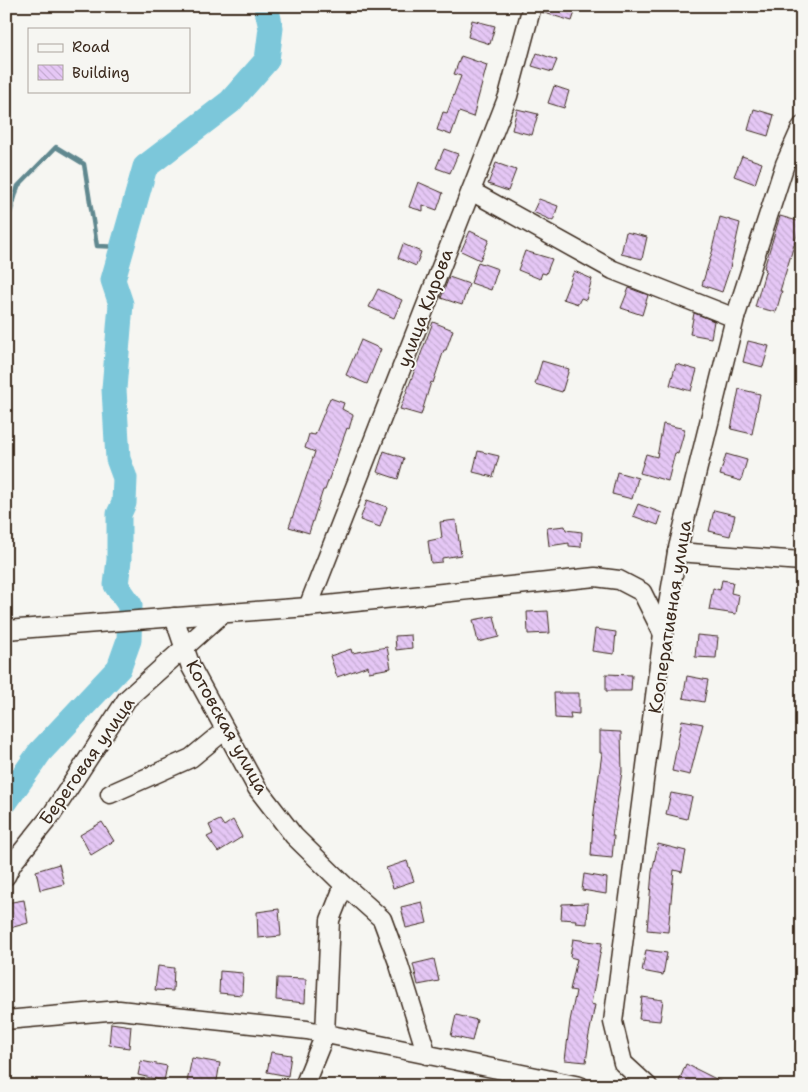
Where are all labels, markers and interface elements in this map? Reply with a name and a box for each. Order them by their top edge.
legend [28,28,190,92]
text: Road [72,37,110,57]
text: Building [72,63,129,83]
street label: улица Кирова [391,245,459,371]
street label: Кооперативная улица [643,518,697,716]
street label: Котовская улица [180,656,274,798]
street label: Береговая улица [34,692,140,830]

